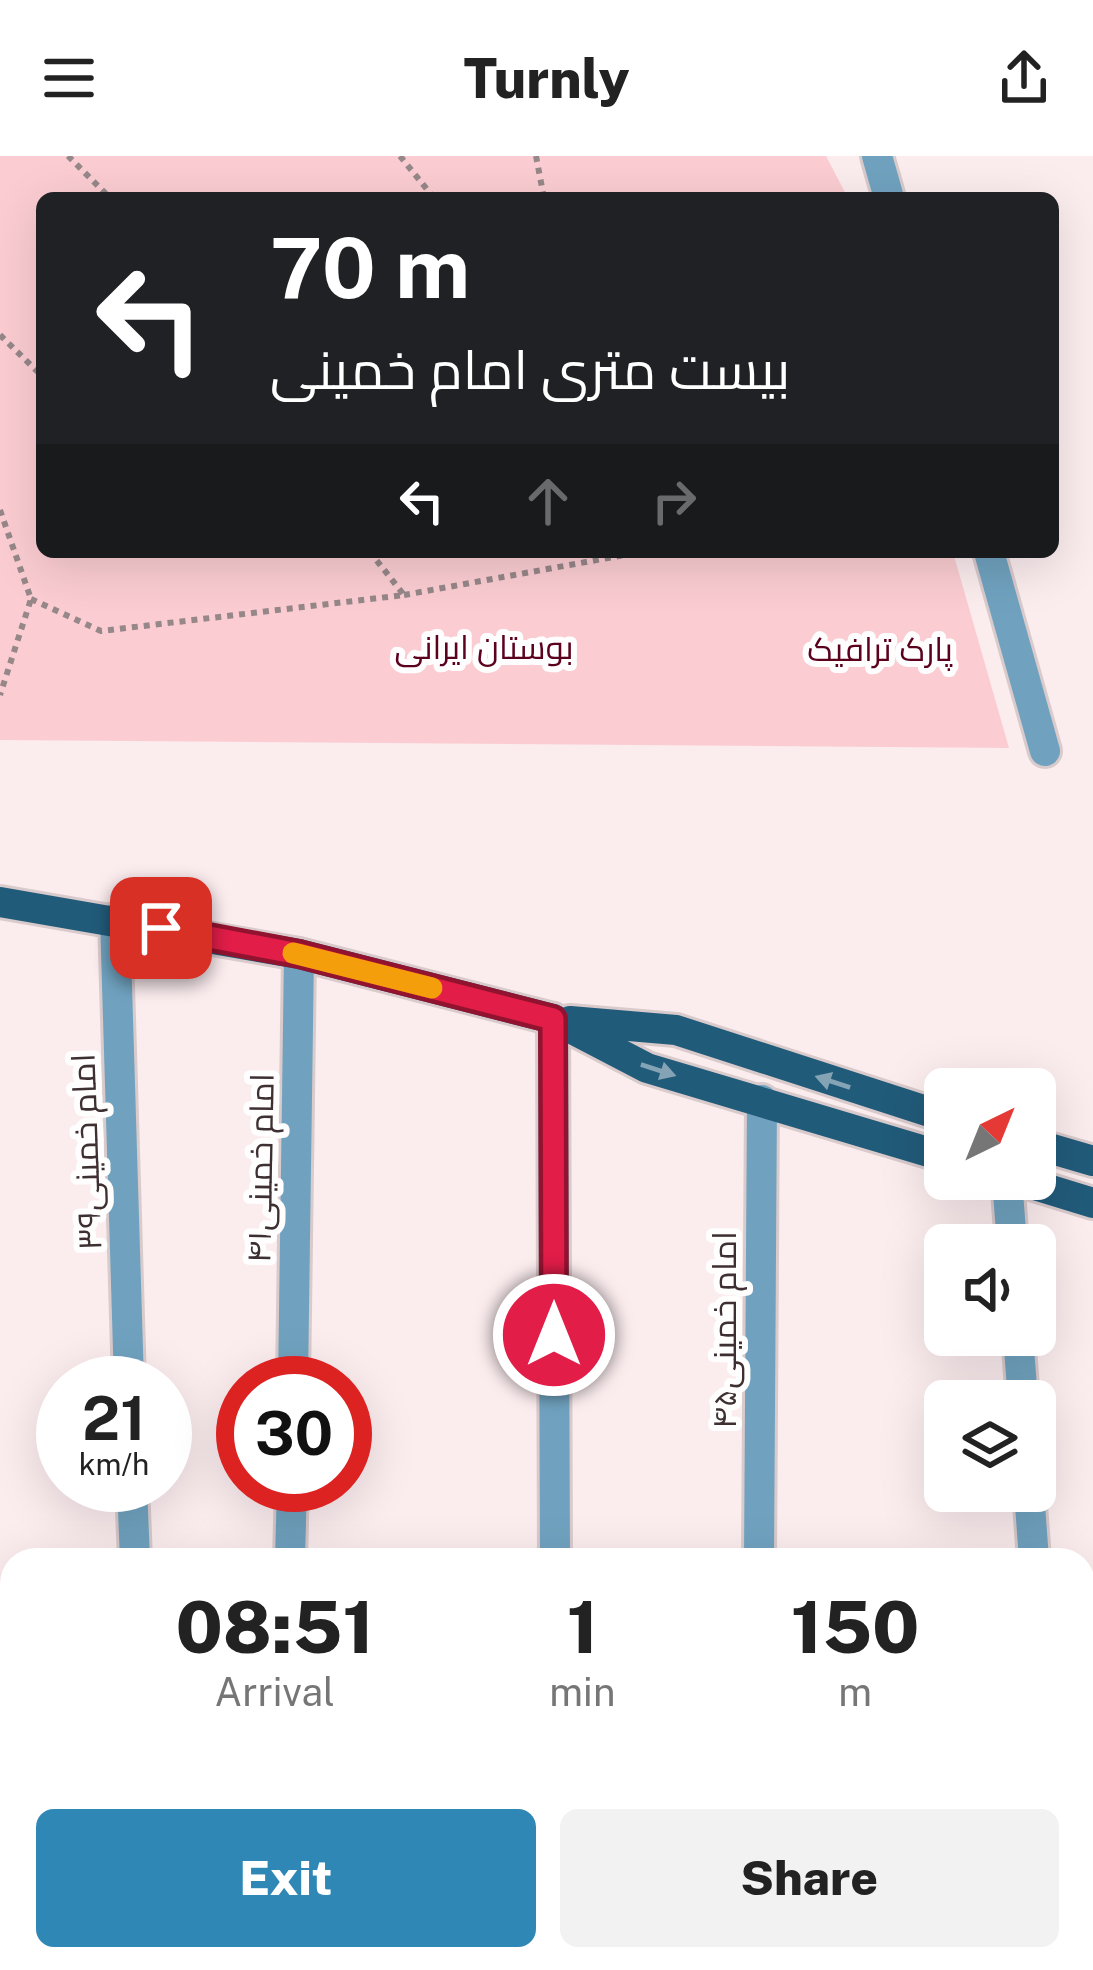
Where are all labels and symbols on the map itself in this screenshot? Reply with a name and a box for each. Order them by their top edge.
park label: بوستان ایرانی [394,628,574,668]
park label: پارک ترافیک [807,630,953,671]
pin [110,877,212,979]
street label: امام خمینی۳۹ [64,1053,112,1251]
one-way arrow [640,1062,676,1080]
north arrow [924,1068,1056,1200]
one-way arrow [814,1071,851,1090]
street label: امام خمینی۴۱ [239,1073,285,1263]
street label: امام خمینی۴۵ [705,1231,747,1429]
position arrow [491,1272,617,1398]
speed limit sign: 30 [216,1356,372,1512]

